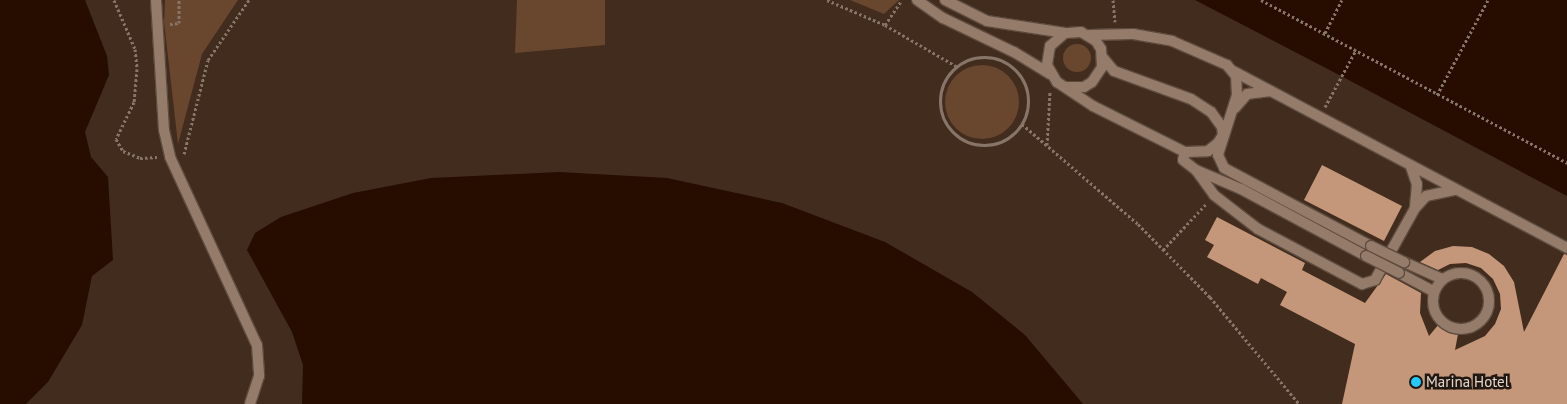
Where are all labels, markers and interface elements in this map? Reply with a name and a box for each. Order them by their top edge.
place label: Marina Hotel [1426,373,1509,391]
marker: Marina Hotel [1410,376,1422,388]

